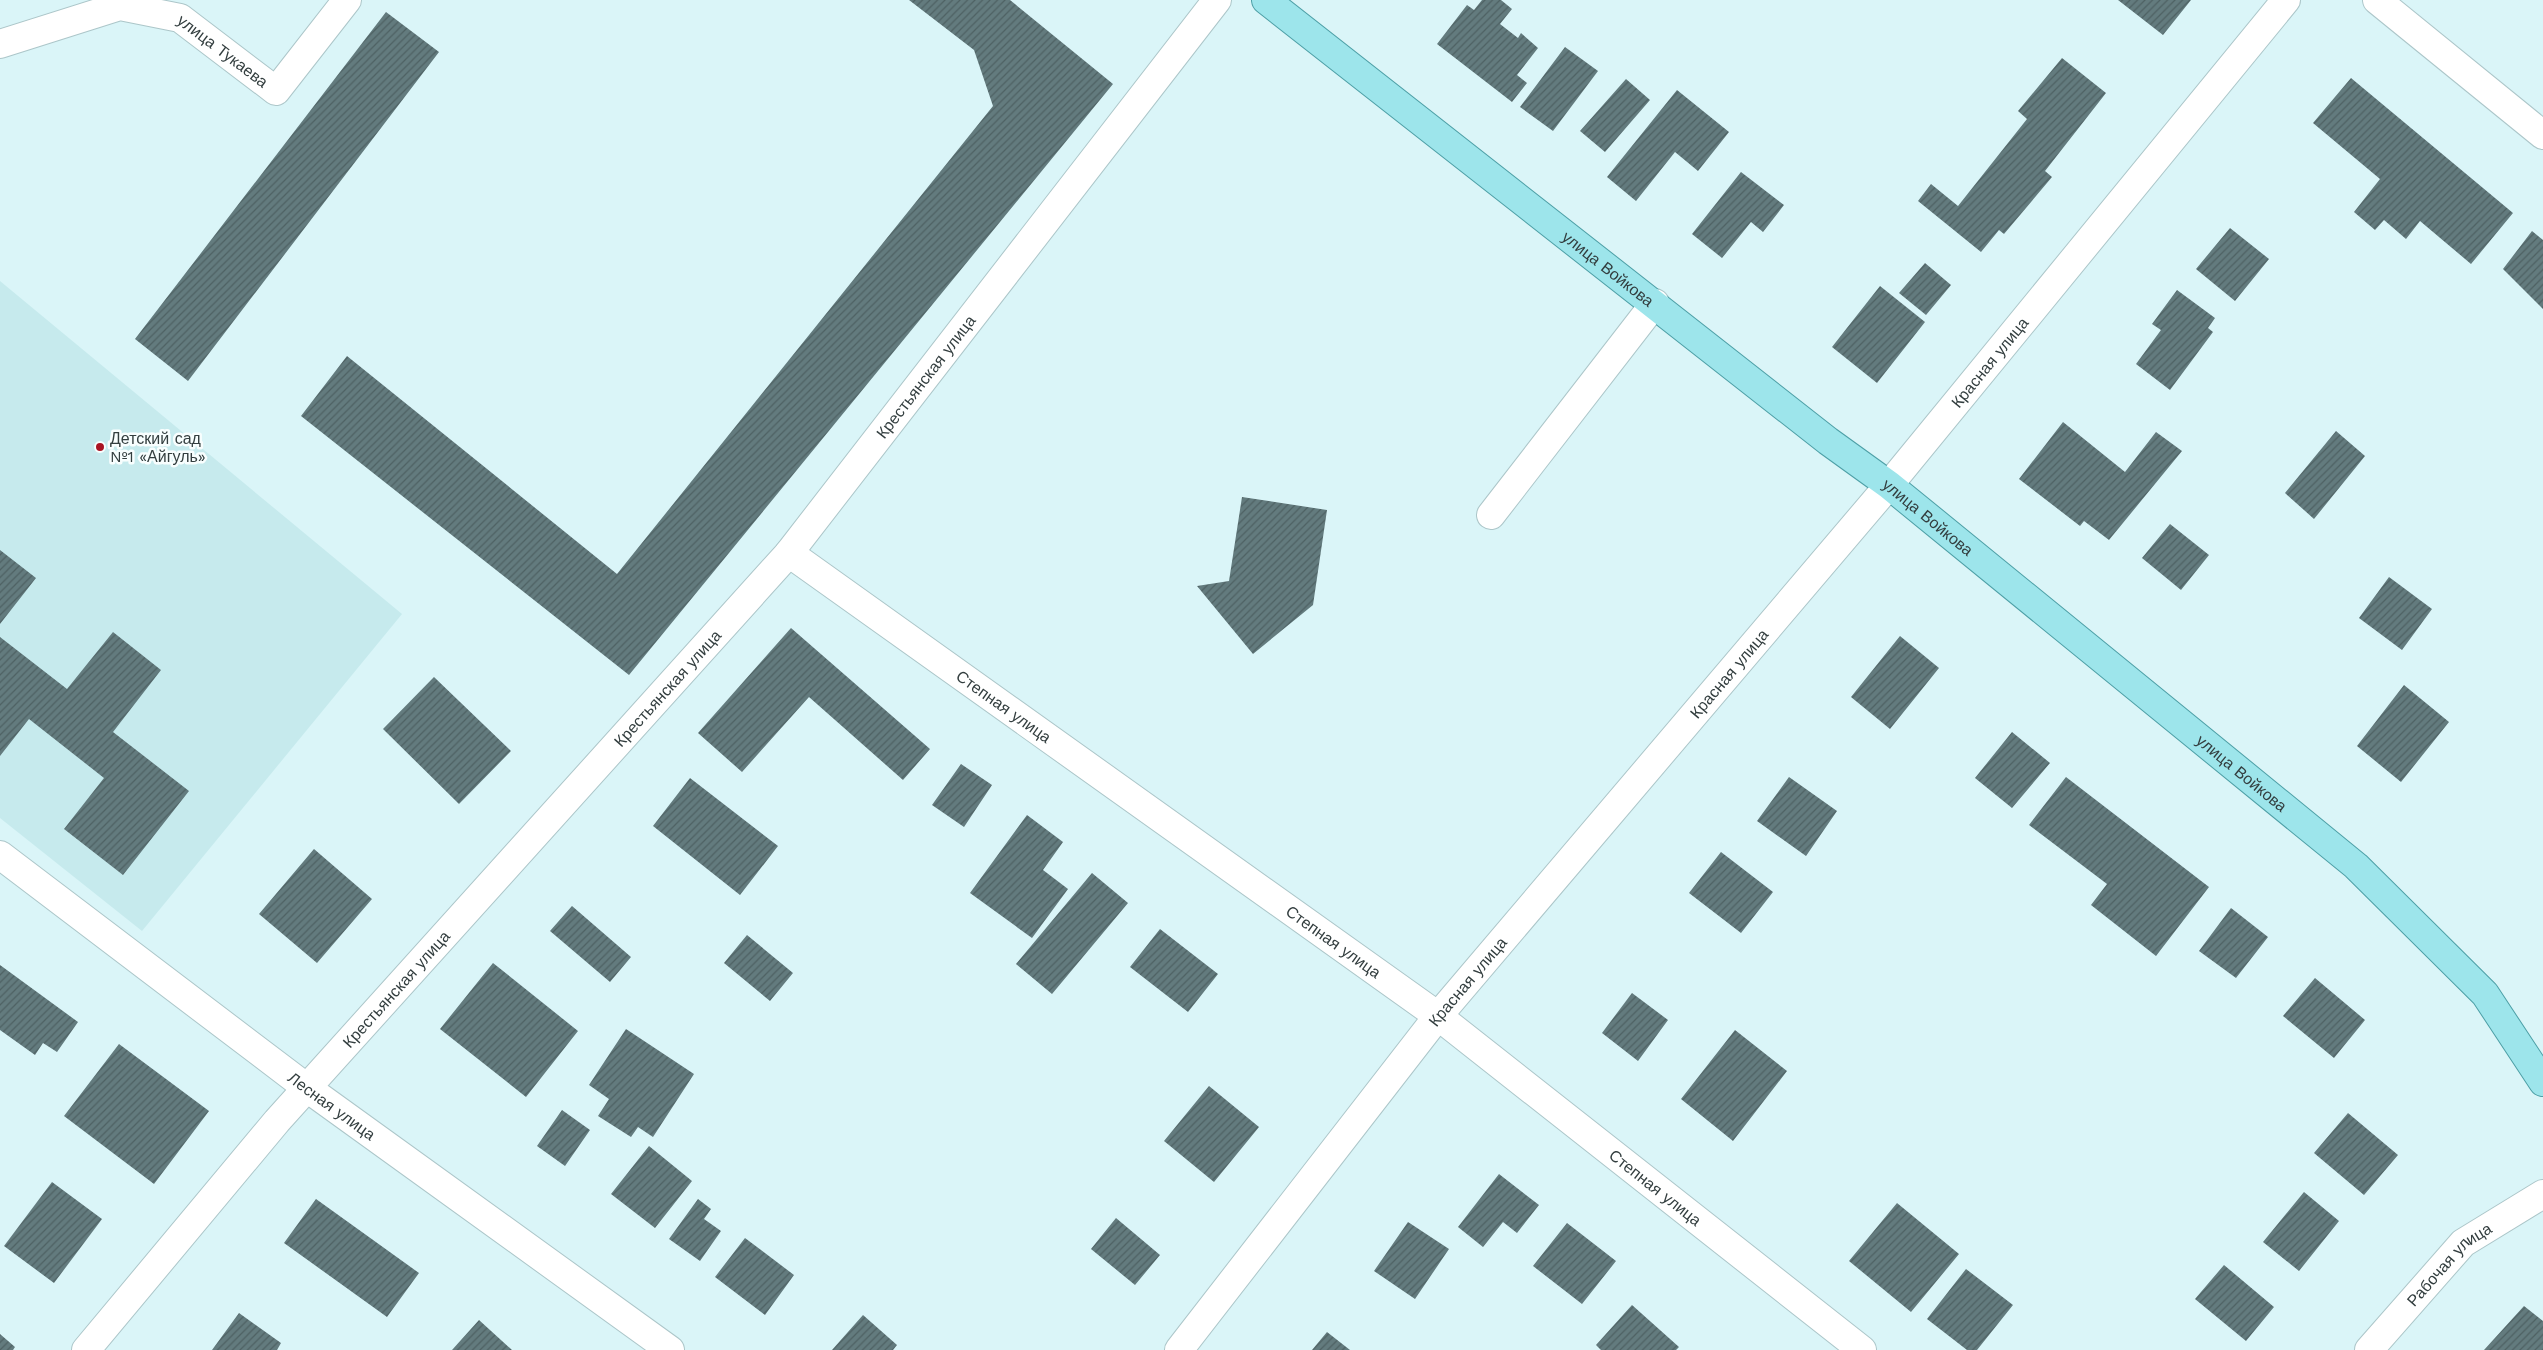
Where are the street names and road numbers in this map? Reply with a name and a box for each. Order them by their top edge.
street label: улица Тукаева [174,10,272,91]
street label: улица Войкова [1559,227,1658,310]
street label: Крестьянская улица [872,311,979,442]
street label: Красная улица [1947,313,2032,411]
street label: улица Войкова [1879,474,1977,559]
street label: Красная улица [1686,625,1772,722]
street label: Крестьянская улица [610,626,725,750]
street label: Степная улица [953,666,1055,747]
street label: улица Войкова [2193,730,2291,816]
street label: Степная улица [1282,901,1385,982]
street label: Крестьянская улица [339,927,454,1051]
street label: Красная улица [1424,933,1511,1030]
street label: Лесная улица [284,1068,379,1144]
street label: Степная улица [1605,1145,1705,1230]
street label: Рабочая улица [2403,1218,2495,1310]

